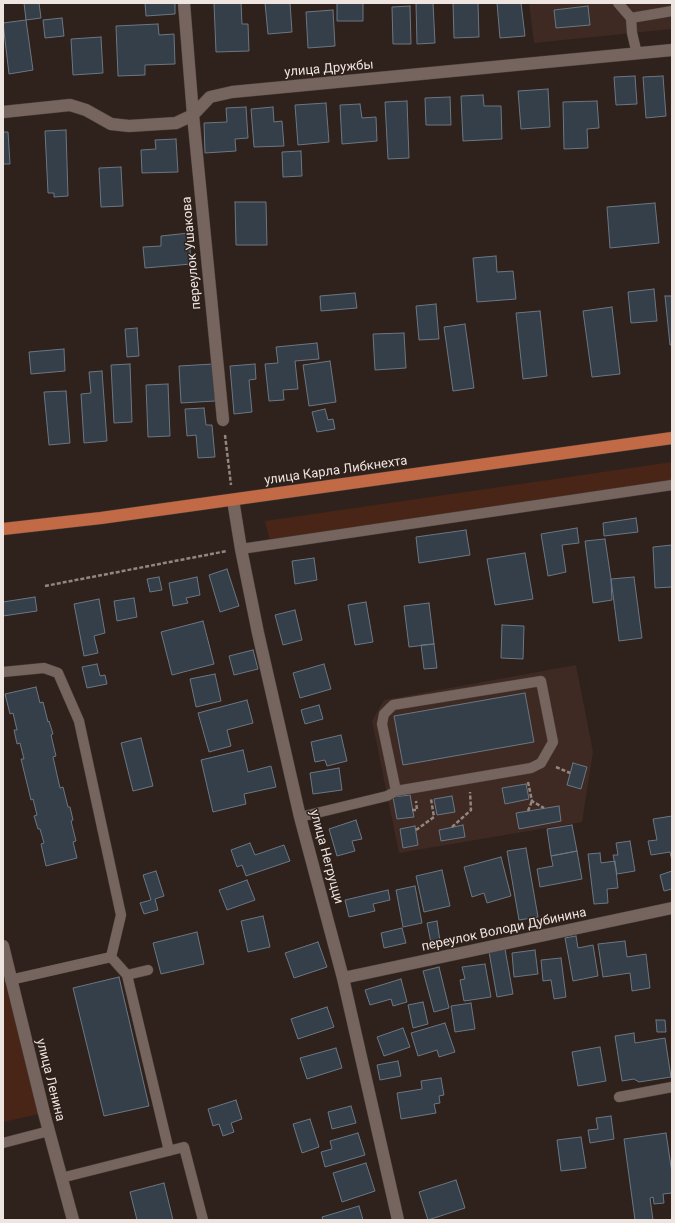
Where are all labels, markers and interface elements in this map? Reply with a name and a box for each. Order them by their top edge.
street label: улица Дружбы [284,57,374,81]
street label: переулок Ушакова [179,196,205,310]
street label: улица Карла Либкнехта [263,453,409,489]
street label: улица Негруцци [306,808,346,906]
street label: переулок Володи Дубинина [420,905,588,955]
street label: улица Ленина [32,1037,68,1123]

